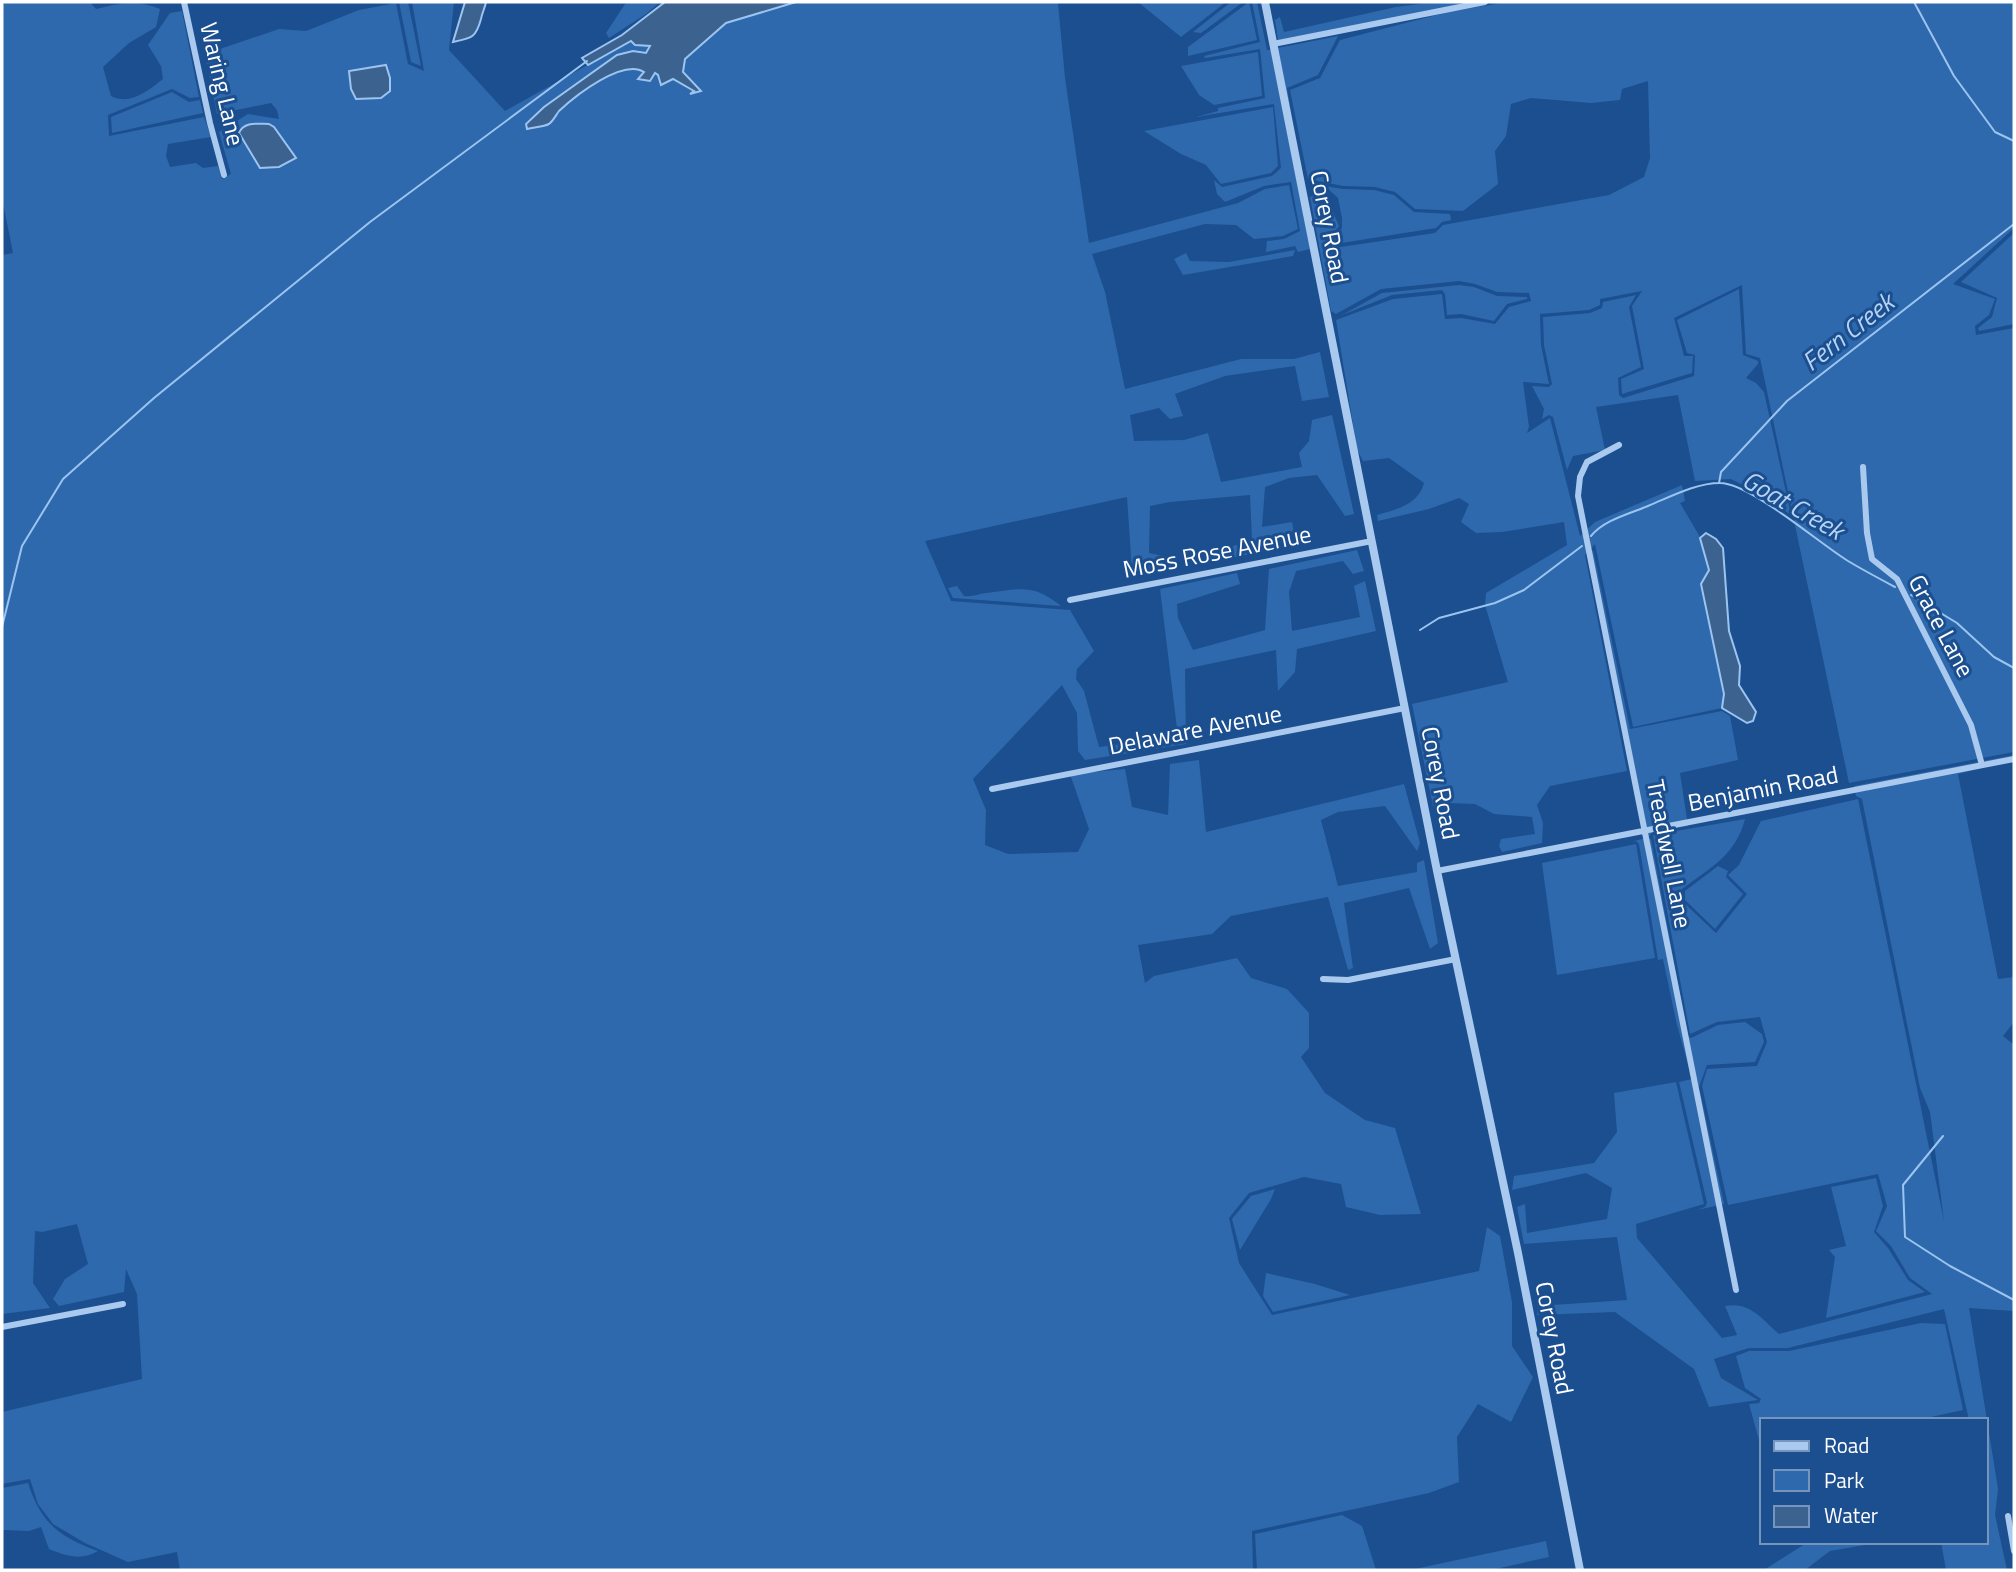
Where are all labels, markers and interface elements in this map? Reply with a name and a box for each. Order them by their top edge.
street label: Waring Lane [191,19,255,149]
street label: Corey Road [1301,167,1359,286]
water label: Fern Creek [1793,281,1905,380]
water label: Goat Creek [1735,460,1854,551]
street label: Moss Rose Avenue [1120,515,1314,587]
street label: Grace Lane [1900,568,1984,683]
street label: Delaware Avenue [1105,695,1285,763]
street label: Corey Road [1412,723,1470,842]
street label: Benjamin Road [1685,756,1841,820]
street label: Treadwell Lane [1638,776,1702,931]
street label: Corey Road [1526,1278,1584,1397]
legend [1760,1418,1988,1544]
text: Road [1824,1429,1869,1461]
text: Park [1824,1464,1864,1496]
text: Water [1824,1499,1878,1531]

